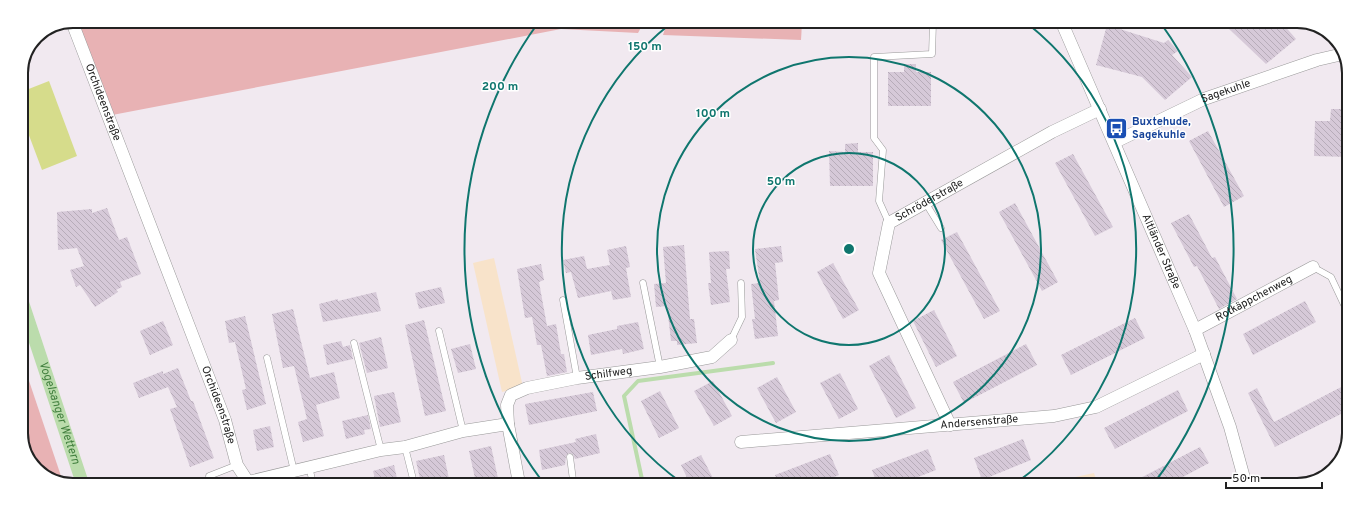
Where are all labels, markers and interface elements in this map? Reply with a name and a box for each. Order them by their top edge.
text: 150 m [628,39,662,55]
street label: Orchideenstraße [82,62,124,143]
street label: Sagekuhle [1199,76,1253,106]
text: 200 m [482,79,518,95]
text: 100 m [696,106,730,122]
bus stop icon: Buxtehude, Sagekuhle [1104,115,1130,141]
place label: Buxtehude, Sagekuhle [1132,115,1191,142]
text: 50 m [767,174,795,190]
street label: Schröderstraße [893,176,966,225]
street label: Altländer Straße [1139,212,1183,291]
centre of rings [842,242,856,256]
street label: Rotkäppchenweg [1213,272,1295,325]
water label: Vogelsanger Wettern [35,359,84,467]
street label: Orchideenstraße [198,364,238,446]
street label: Schilfweg [584,364,633,384]
street label: Andersenstraße [940,412,1019,432]
scale bar [1226,464,1322,490]
text: 50 m [1232,471,1260,487]

